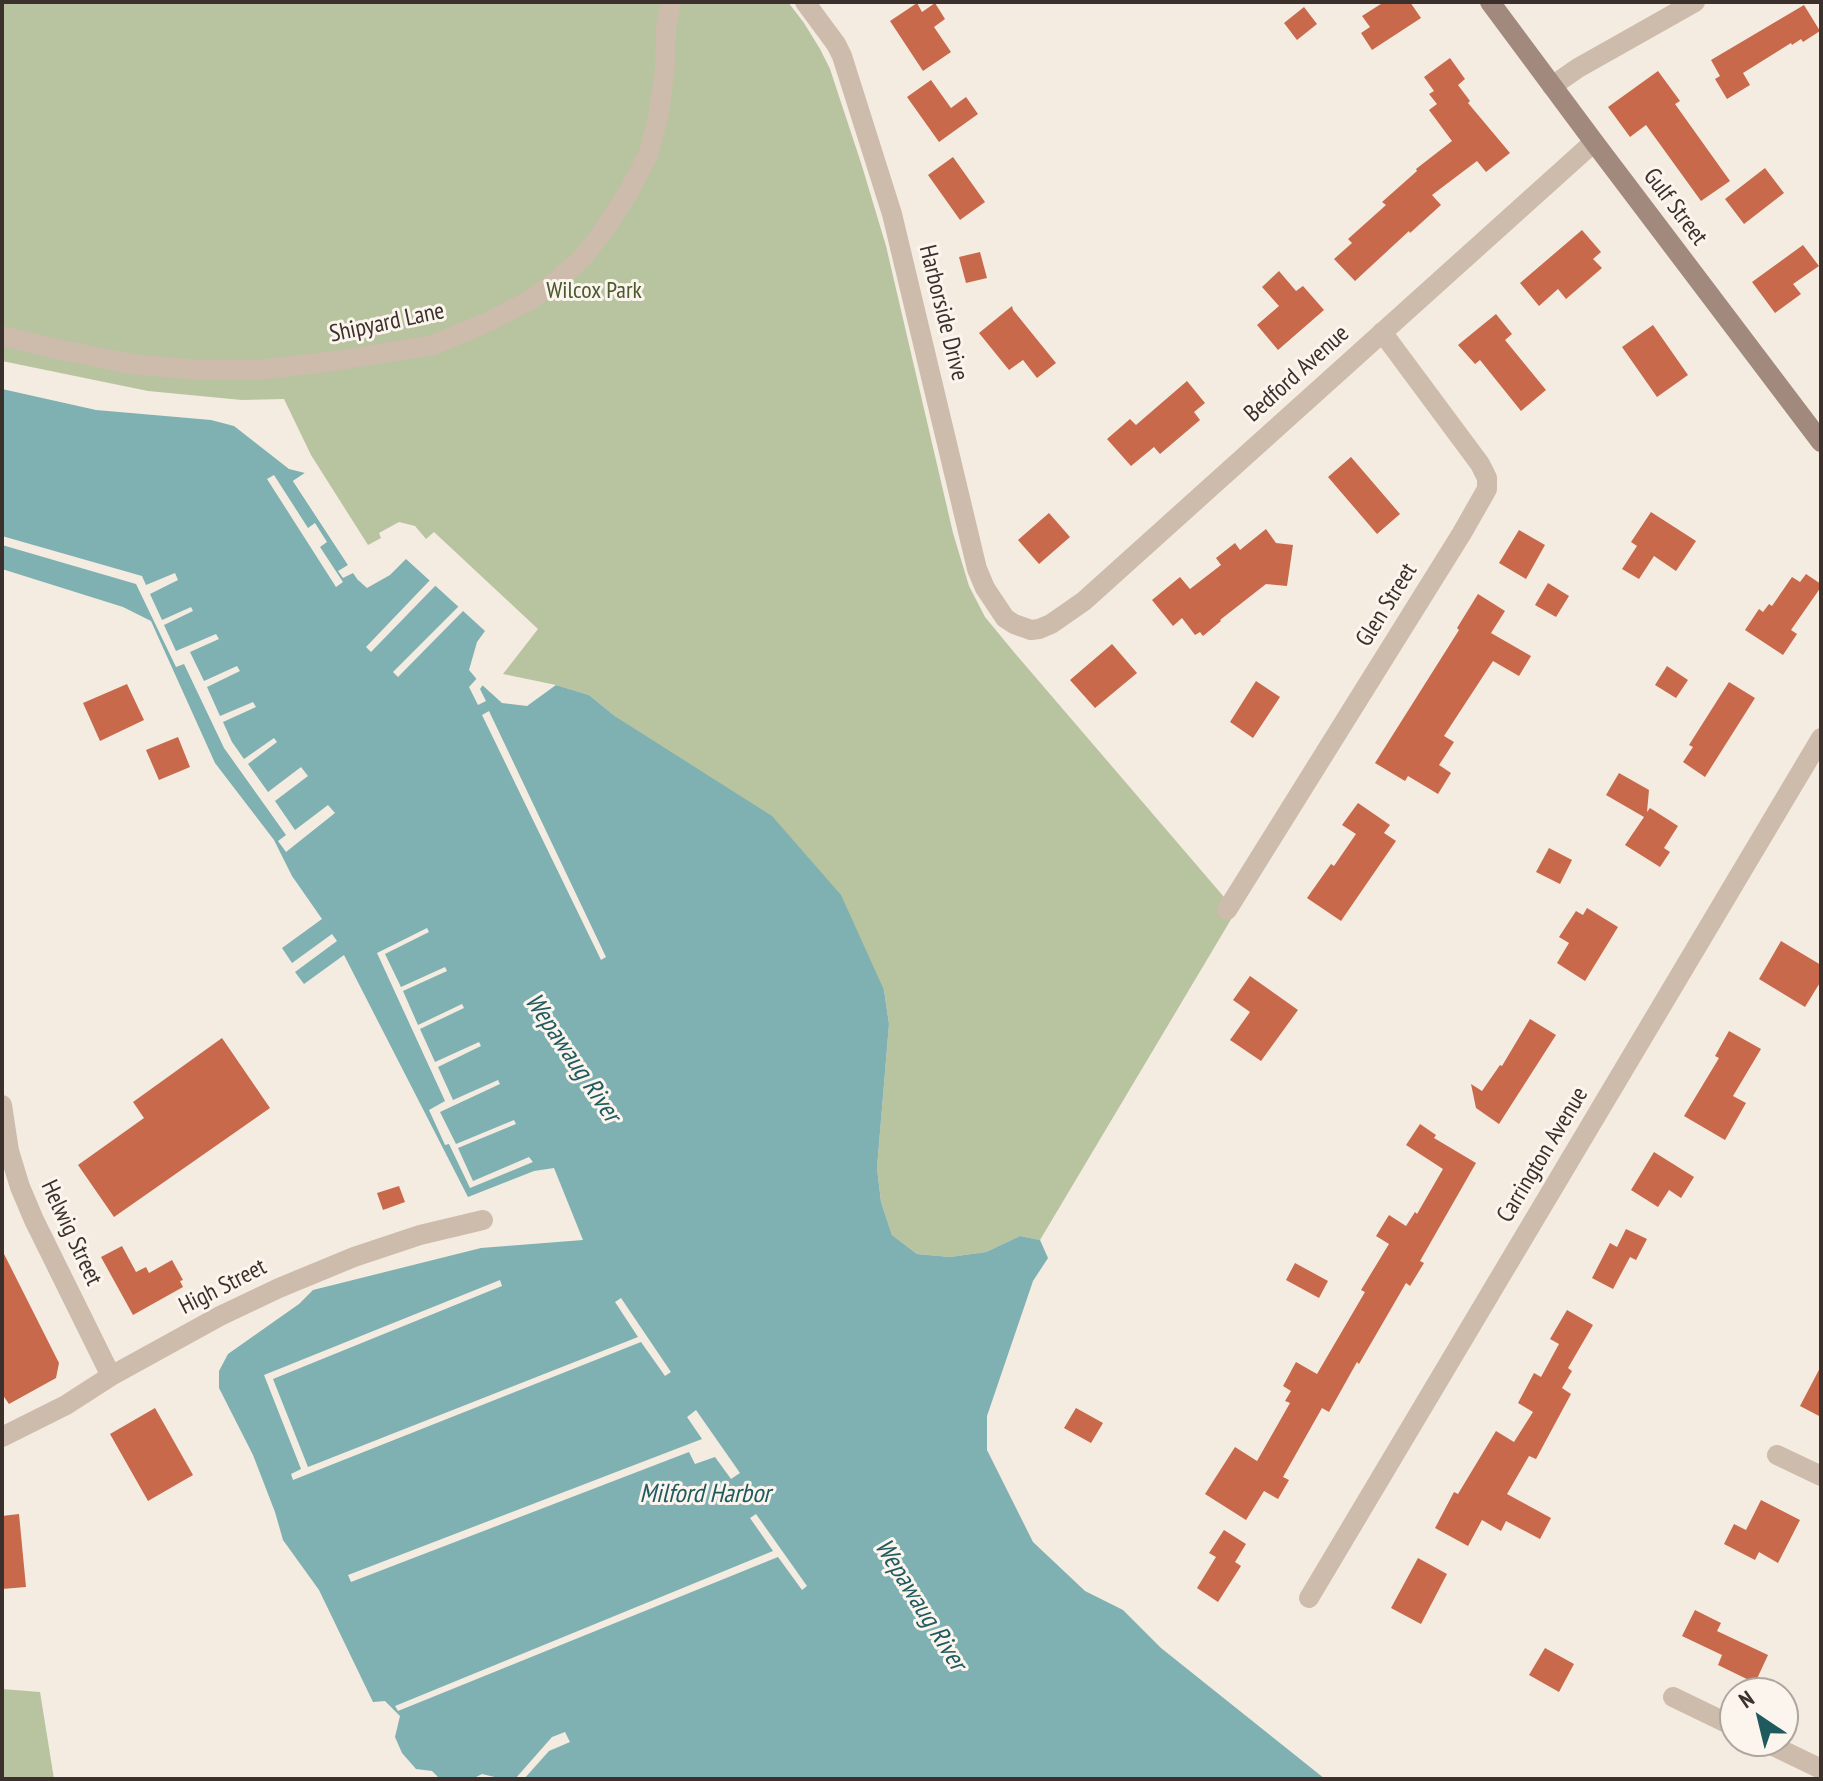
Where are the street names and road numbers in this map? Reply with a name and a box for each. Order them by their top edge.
street label: Gulf Street [1637,163,1713,251]
street label: Harborside Drive [912,242,974,384]
street label: Shipyard Lane [327,297,447,349]
street label: Bedford Avenue [1239,320,1355,428]
street label: Glen Street [1350,558,1424,652]
street label: Carrington Avenue [1491,1082,1595,1228]
street label: Helwig Street [34,1176,108,1290]
street label: High Street [175,1253,271,1321]

